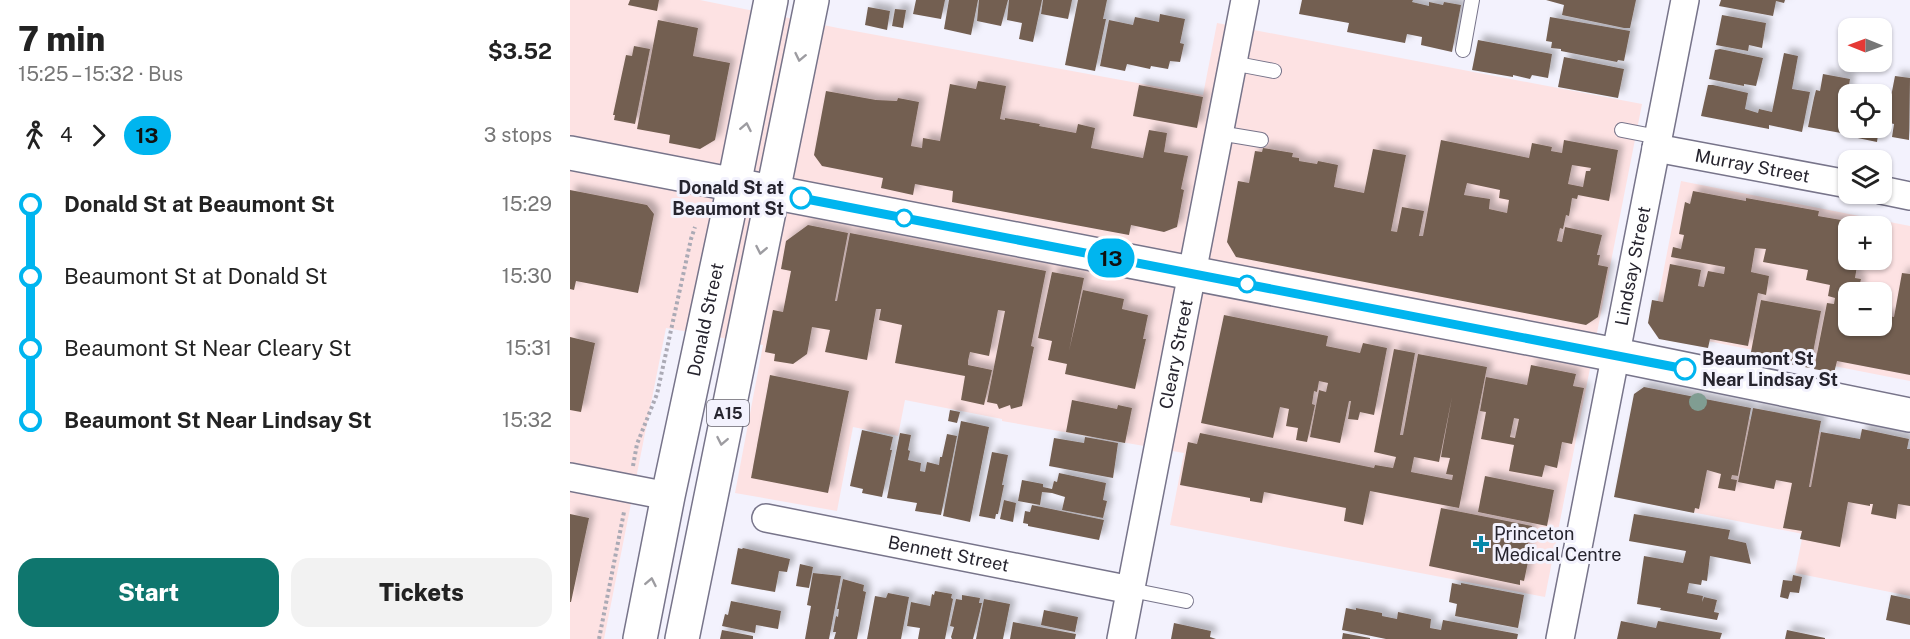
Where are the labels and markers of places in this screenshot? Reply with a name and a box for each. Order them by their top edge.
place label: Donald St at Beaumont St [672,177,784,219]
marker: Donald St at Beaumont St [790,187,812,209]
unlabelled marker [895,209,913,227]
unlabelled marker [1238,275,1256,293]
place label: Beaumont St Near Lindsay St [1702,348,1838,390]
marker: Beaumont St Near Lindsay St [1674,358,1696,380]
place label: Princeton Medical Centre [1494,523,1621,565]
marker: Princeton Medical Centre [1472,535,1490,553]

